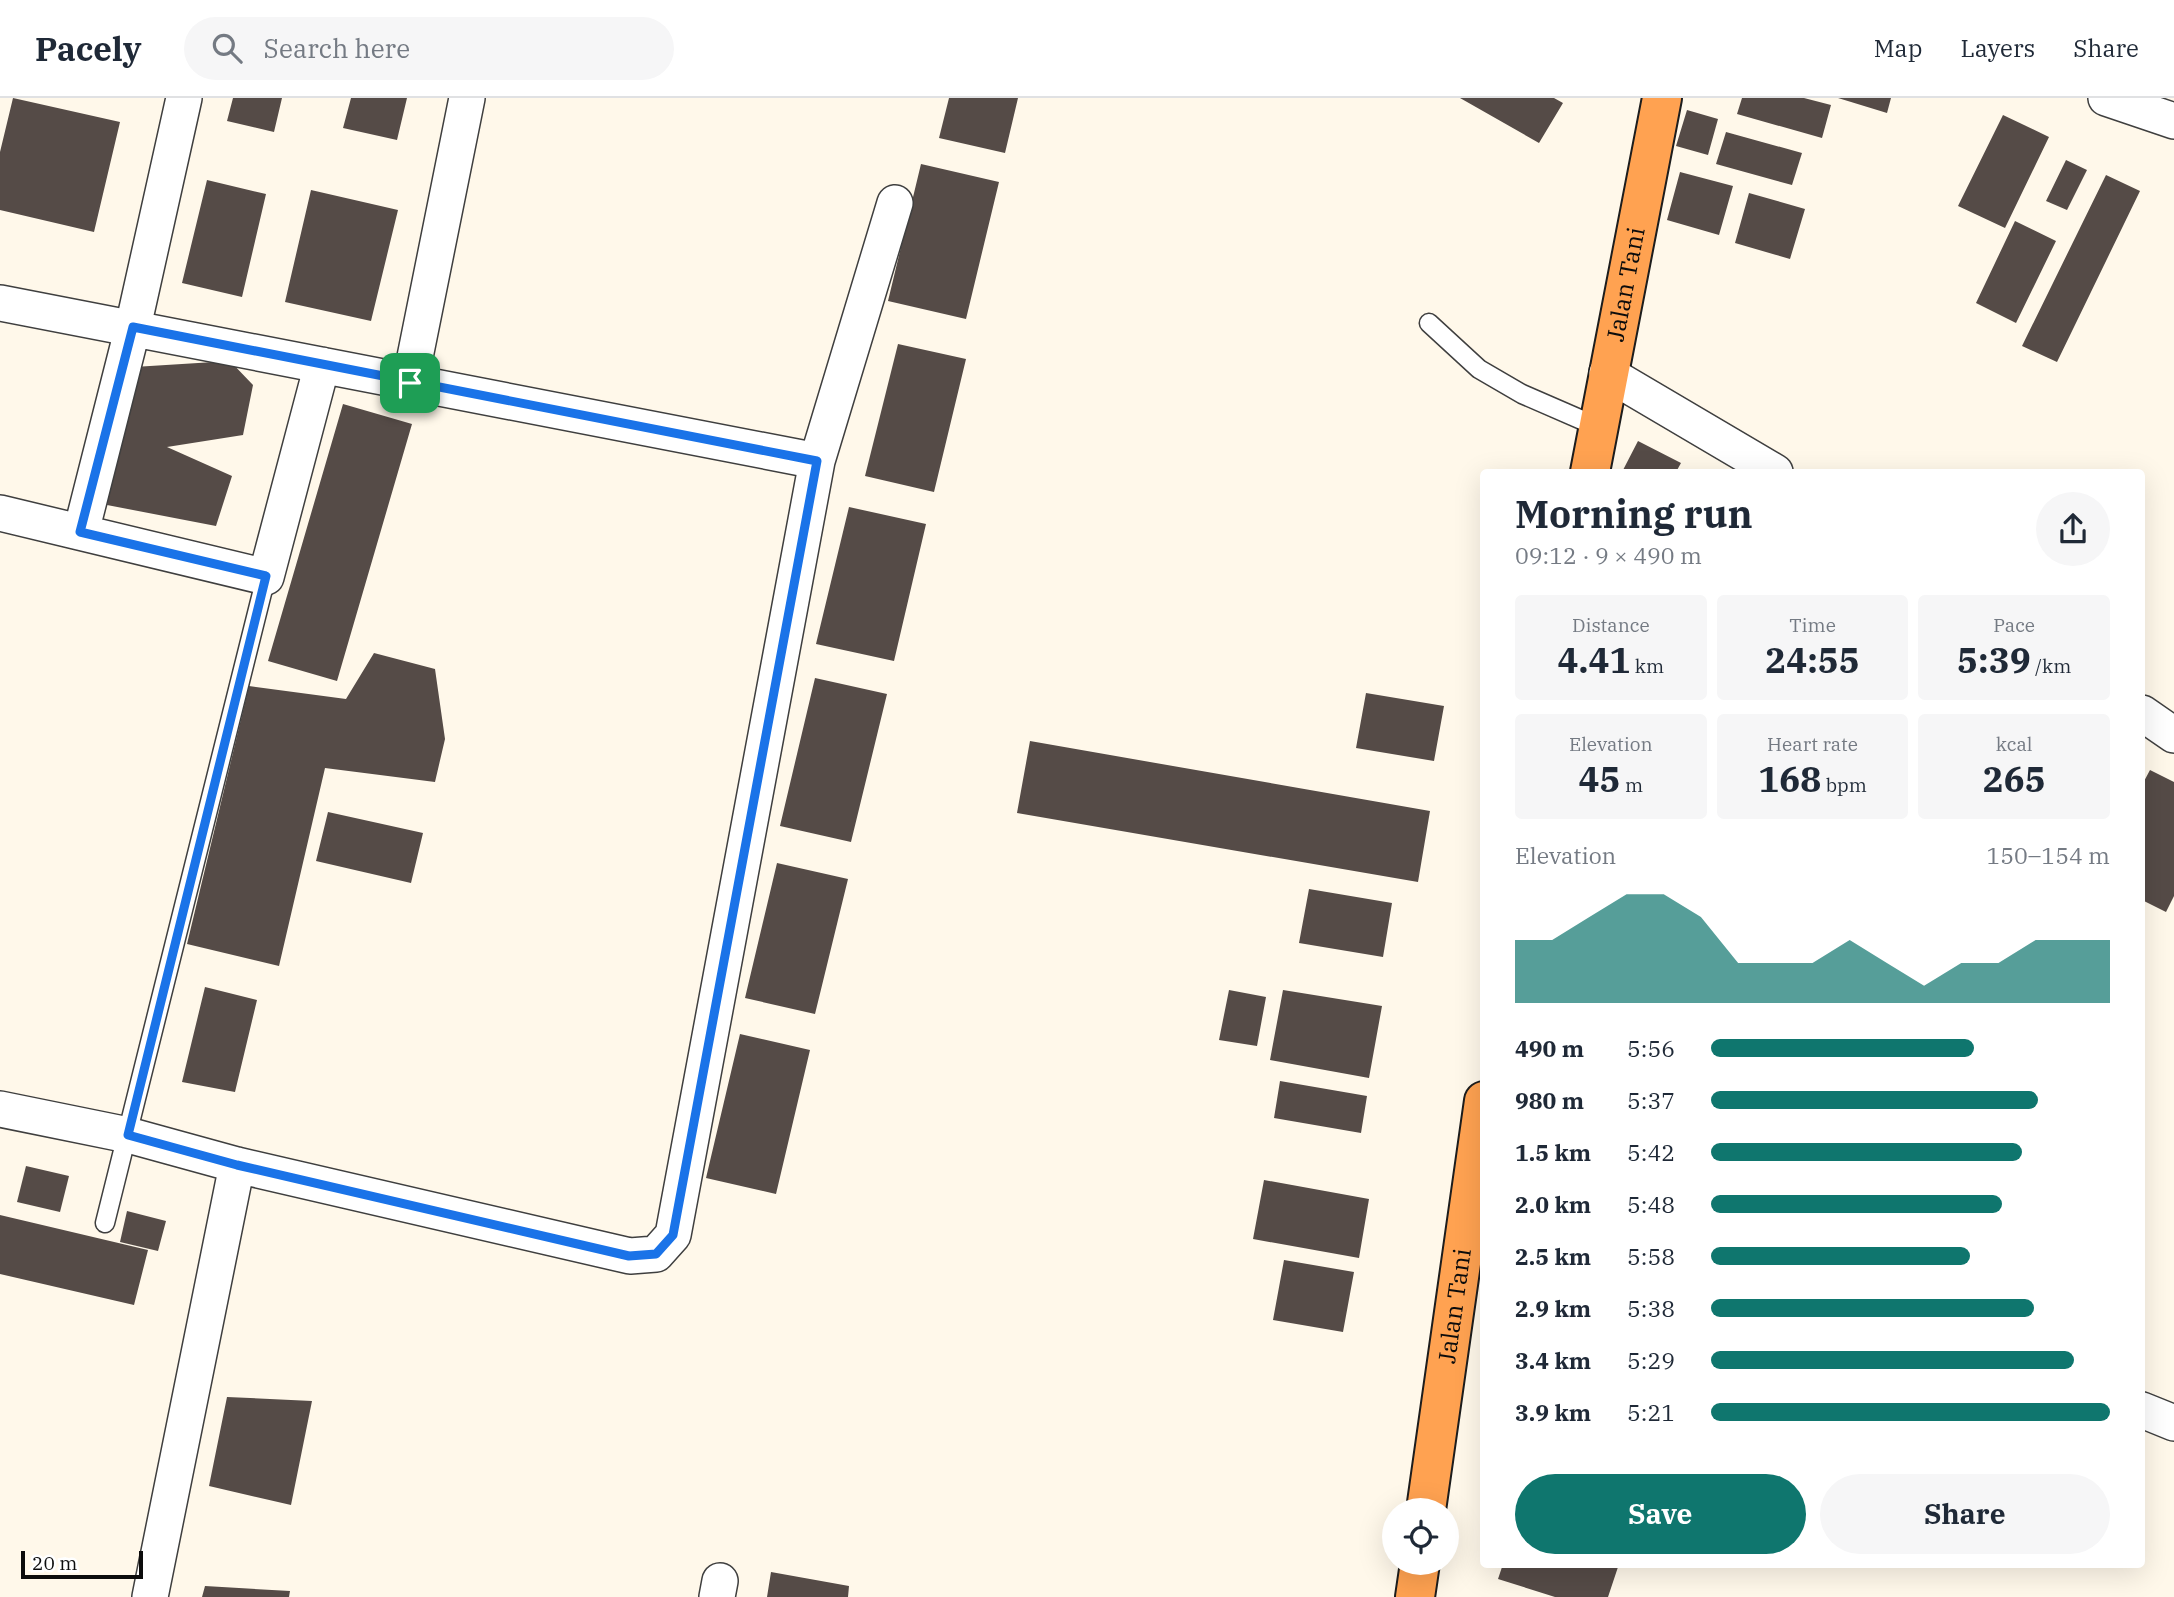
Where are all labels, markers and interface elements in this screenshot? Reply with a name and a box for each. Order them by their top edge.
search box [184,17,674,80]
text: Pacely [35,27,142,70]
icon: search [208,29,246,67]
text: Search here [264,31,410,65]
text: Map [1874,32,1922,64]
text: Layers [1960,32,2035,64]
text: Share [2073,32,2139,64]
street label: Jalan Tani [1598,224,1652,344]
pin [380,353,440,413]
icon: arrive [391,364,429,402]
text: Morning run [1515,489,1753,538]
button: share [2036,492,2110,566]
text: 09:12 · 9 × 490 m [1515,540,1702,570]
text: Distance [1572,613,1650,637]
text: Time [1789,613,1836,637]
text: Pace [1993,613,2035,637]
text: 4.41 [1558,637,1630,683]
text: 24:55 [1765,637,1860,683]
text: 5:39 [1957,637,2031,683]
text: km [1630,654,1664,678]
text: /km [2031,654,2071,678]
text: Elevation [1569,732,1653,756]
text: Heart rate [1767,732,1858,756]
text: kcal [1996,732,2032,756]
text: 45 [1579,756,1621,802]
text: 168 [1758,756,1821,802]
text: 265 [1983,756,2046,802]
text: m [1621,773,1643,797]
text: bpm [1821,773,1867,797]
text: Elevation [1515,840,1616,870]
text: 150–154 m [1986,840,2110,870]
text: 490 m [1515,1033,1584,1063]
text: 5:56 [1627,1033,1675,1063]
text: 980 m [1515,1085,1584,1115]
text: 5:37 [1627,1085,1675,1115]
text: 1.5 km [1515,1137,1591,1167]
text: 5:42 [1627,1137,1675,1167]
text: 2.0 km [1515,1189,1591,1219]
text: 5:48 [1627,1189,1675,1219]
text: 2.5 km [1515,1241,1591,1271]
text: 5:58 [1627,1241,1675,1271]
street label: Jalan Tani [1430,1246,1478,1366]
text: 2.9 km [1515,1293,1591,1323]
text: 5:38 [1627,1293,1675,1323]
text: 3.4 km [1515,1345,1591,1375]
text: 5:29 [1627,1345,1675,1375]
text: 3.9 km [1515,1397,1591,1427]
text: 5:21 [1627,1397,1675,1427]
button: Save [1515,1474,1806,1554]
button: Share [1820,1474,2110,1554]
map controls [1382,1498,1459,1575]
button: locate [1382,1498,1459,1575]
scale bar [21,1548,144,1580]
text: 20 m [32,1551,77,1575]

